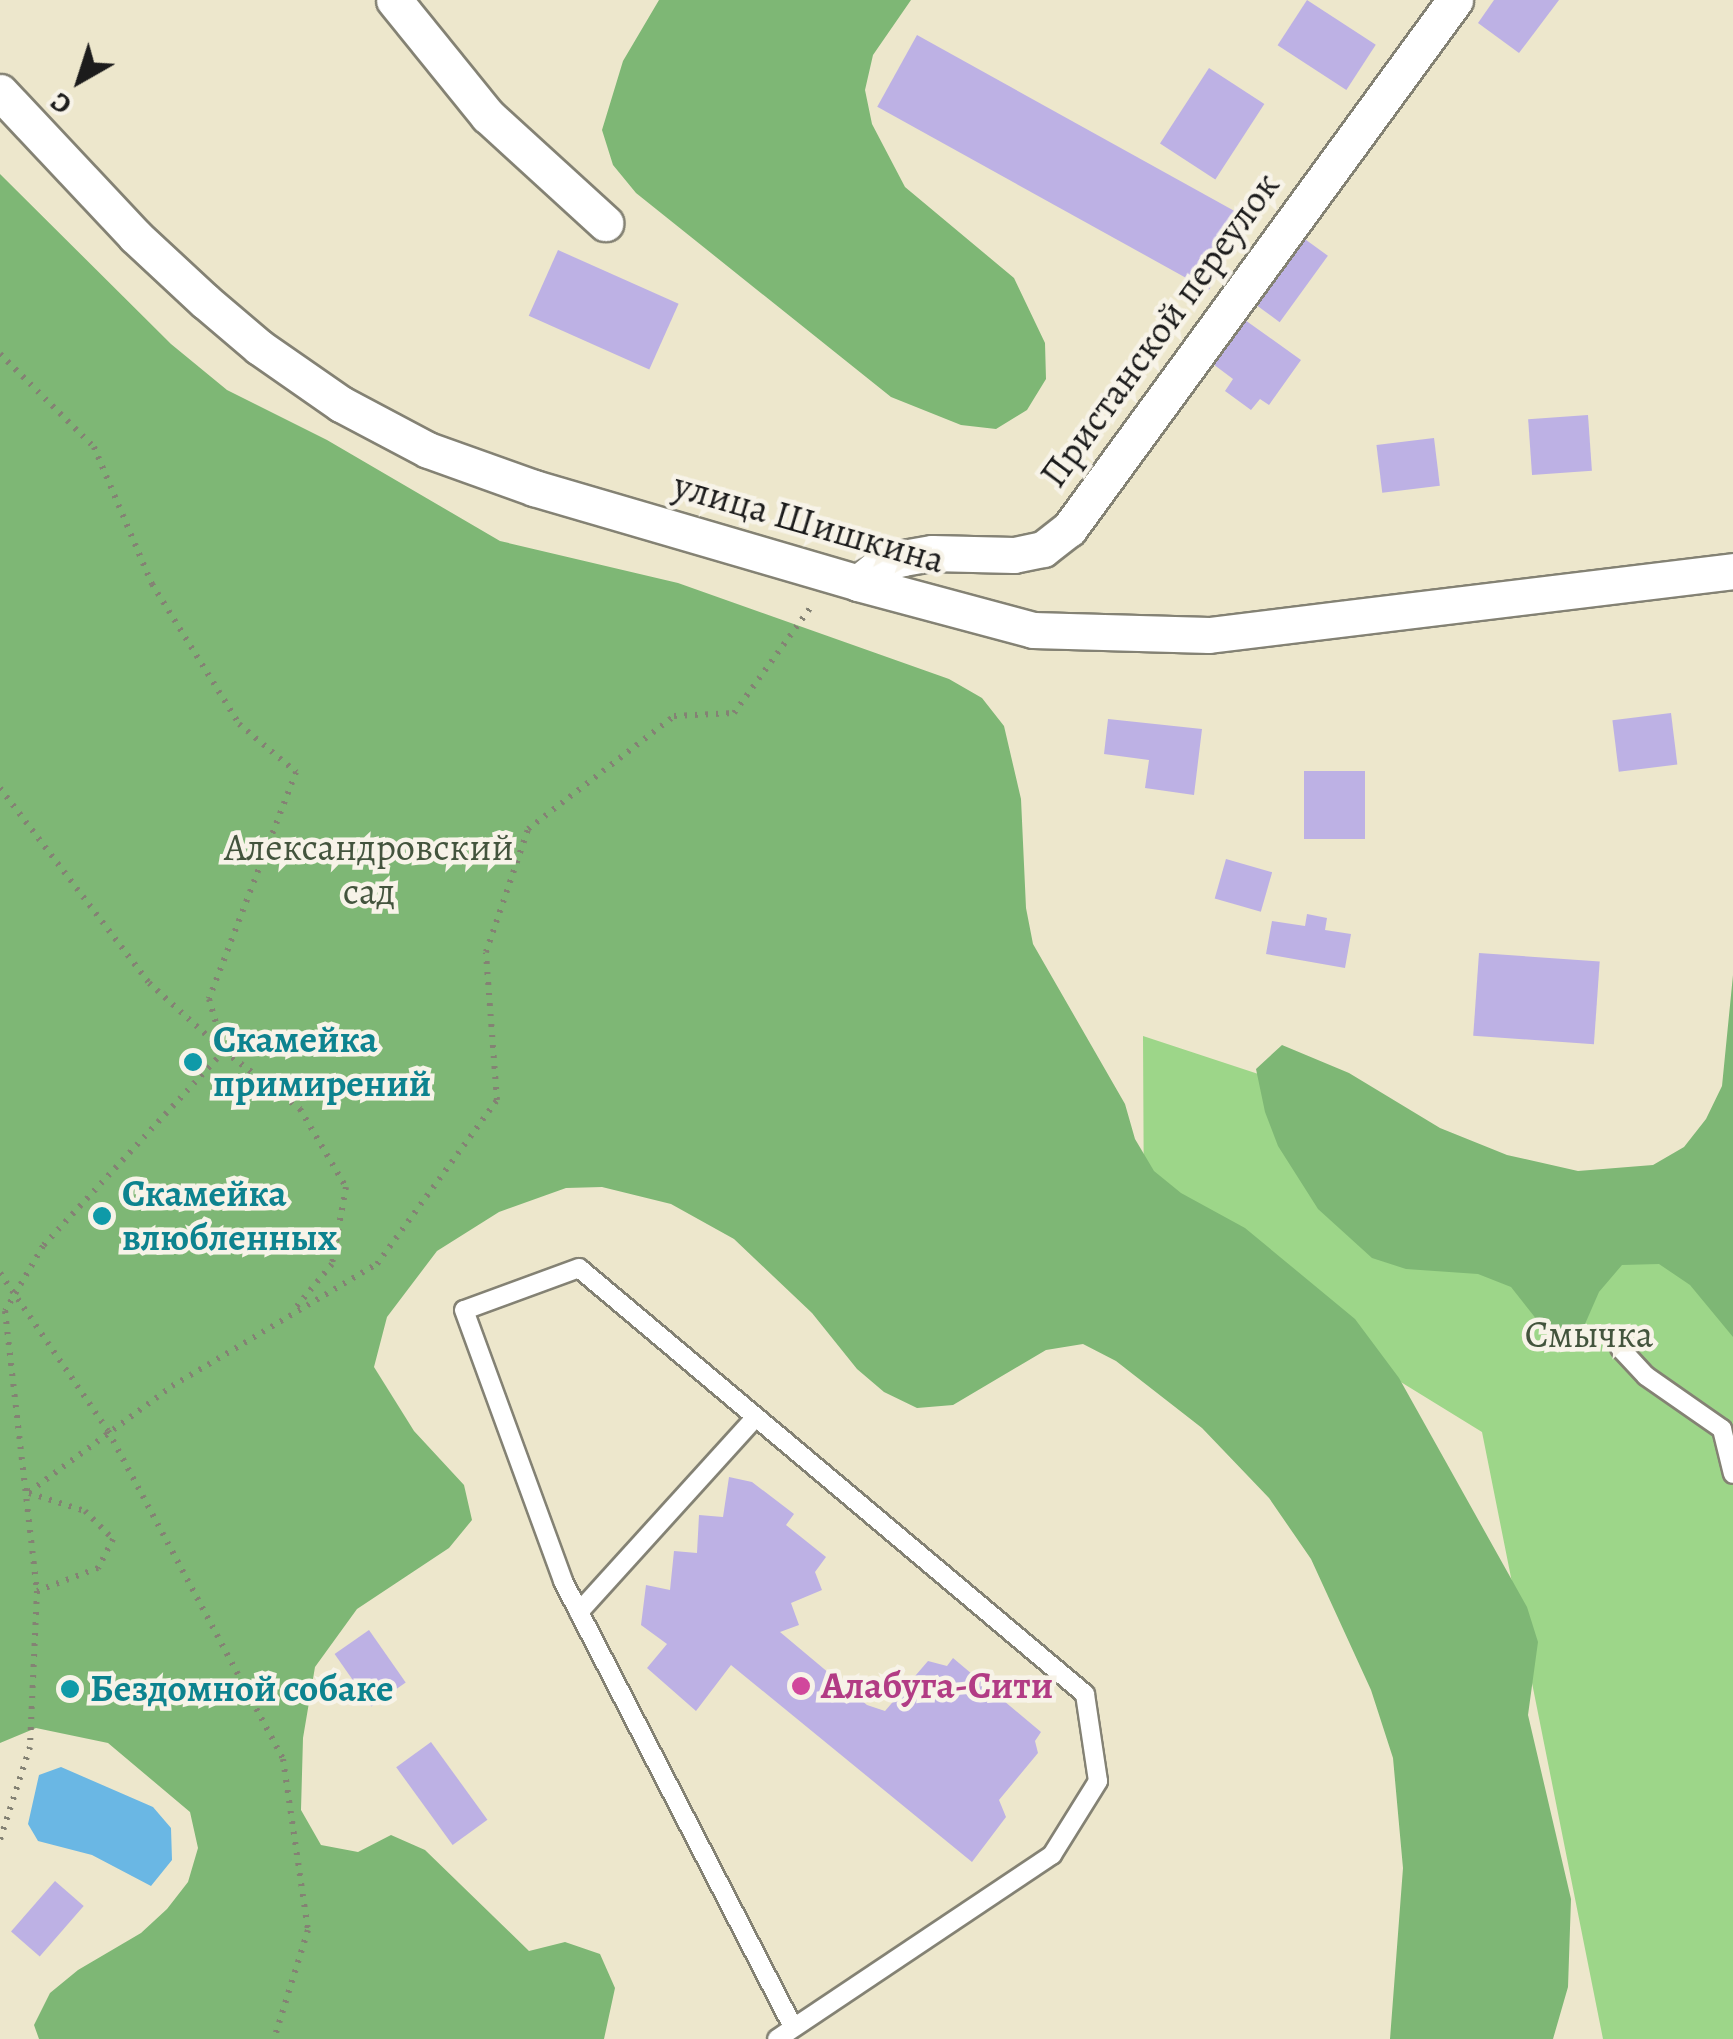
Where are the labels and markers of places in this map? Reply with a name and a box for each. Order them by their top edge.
place label: Скамейка примирений [213,1017,431,1106]
marker: Скамейка примирений [182,1051,204,1073]
place label: Скамейка влюбленных [122,1171,337,1260]
marker: Скамейка влюбленных [91,1205,113,1227]
place label: Алабуга-Сити [821,1663,1053,1709]
place label: Бездомной собаке [90,1666,394,1712]
marker: Алабуга-Сити [790,1675,812,1697]
marker: Бездомной собаке [59,1678,81,1700]

